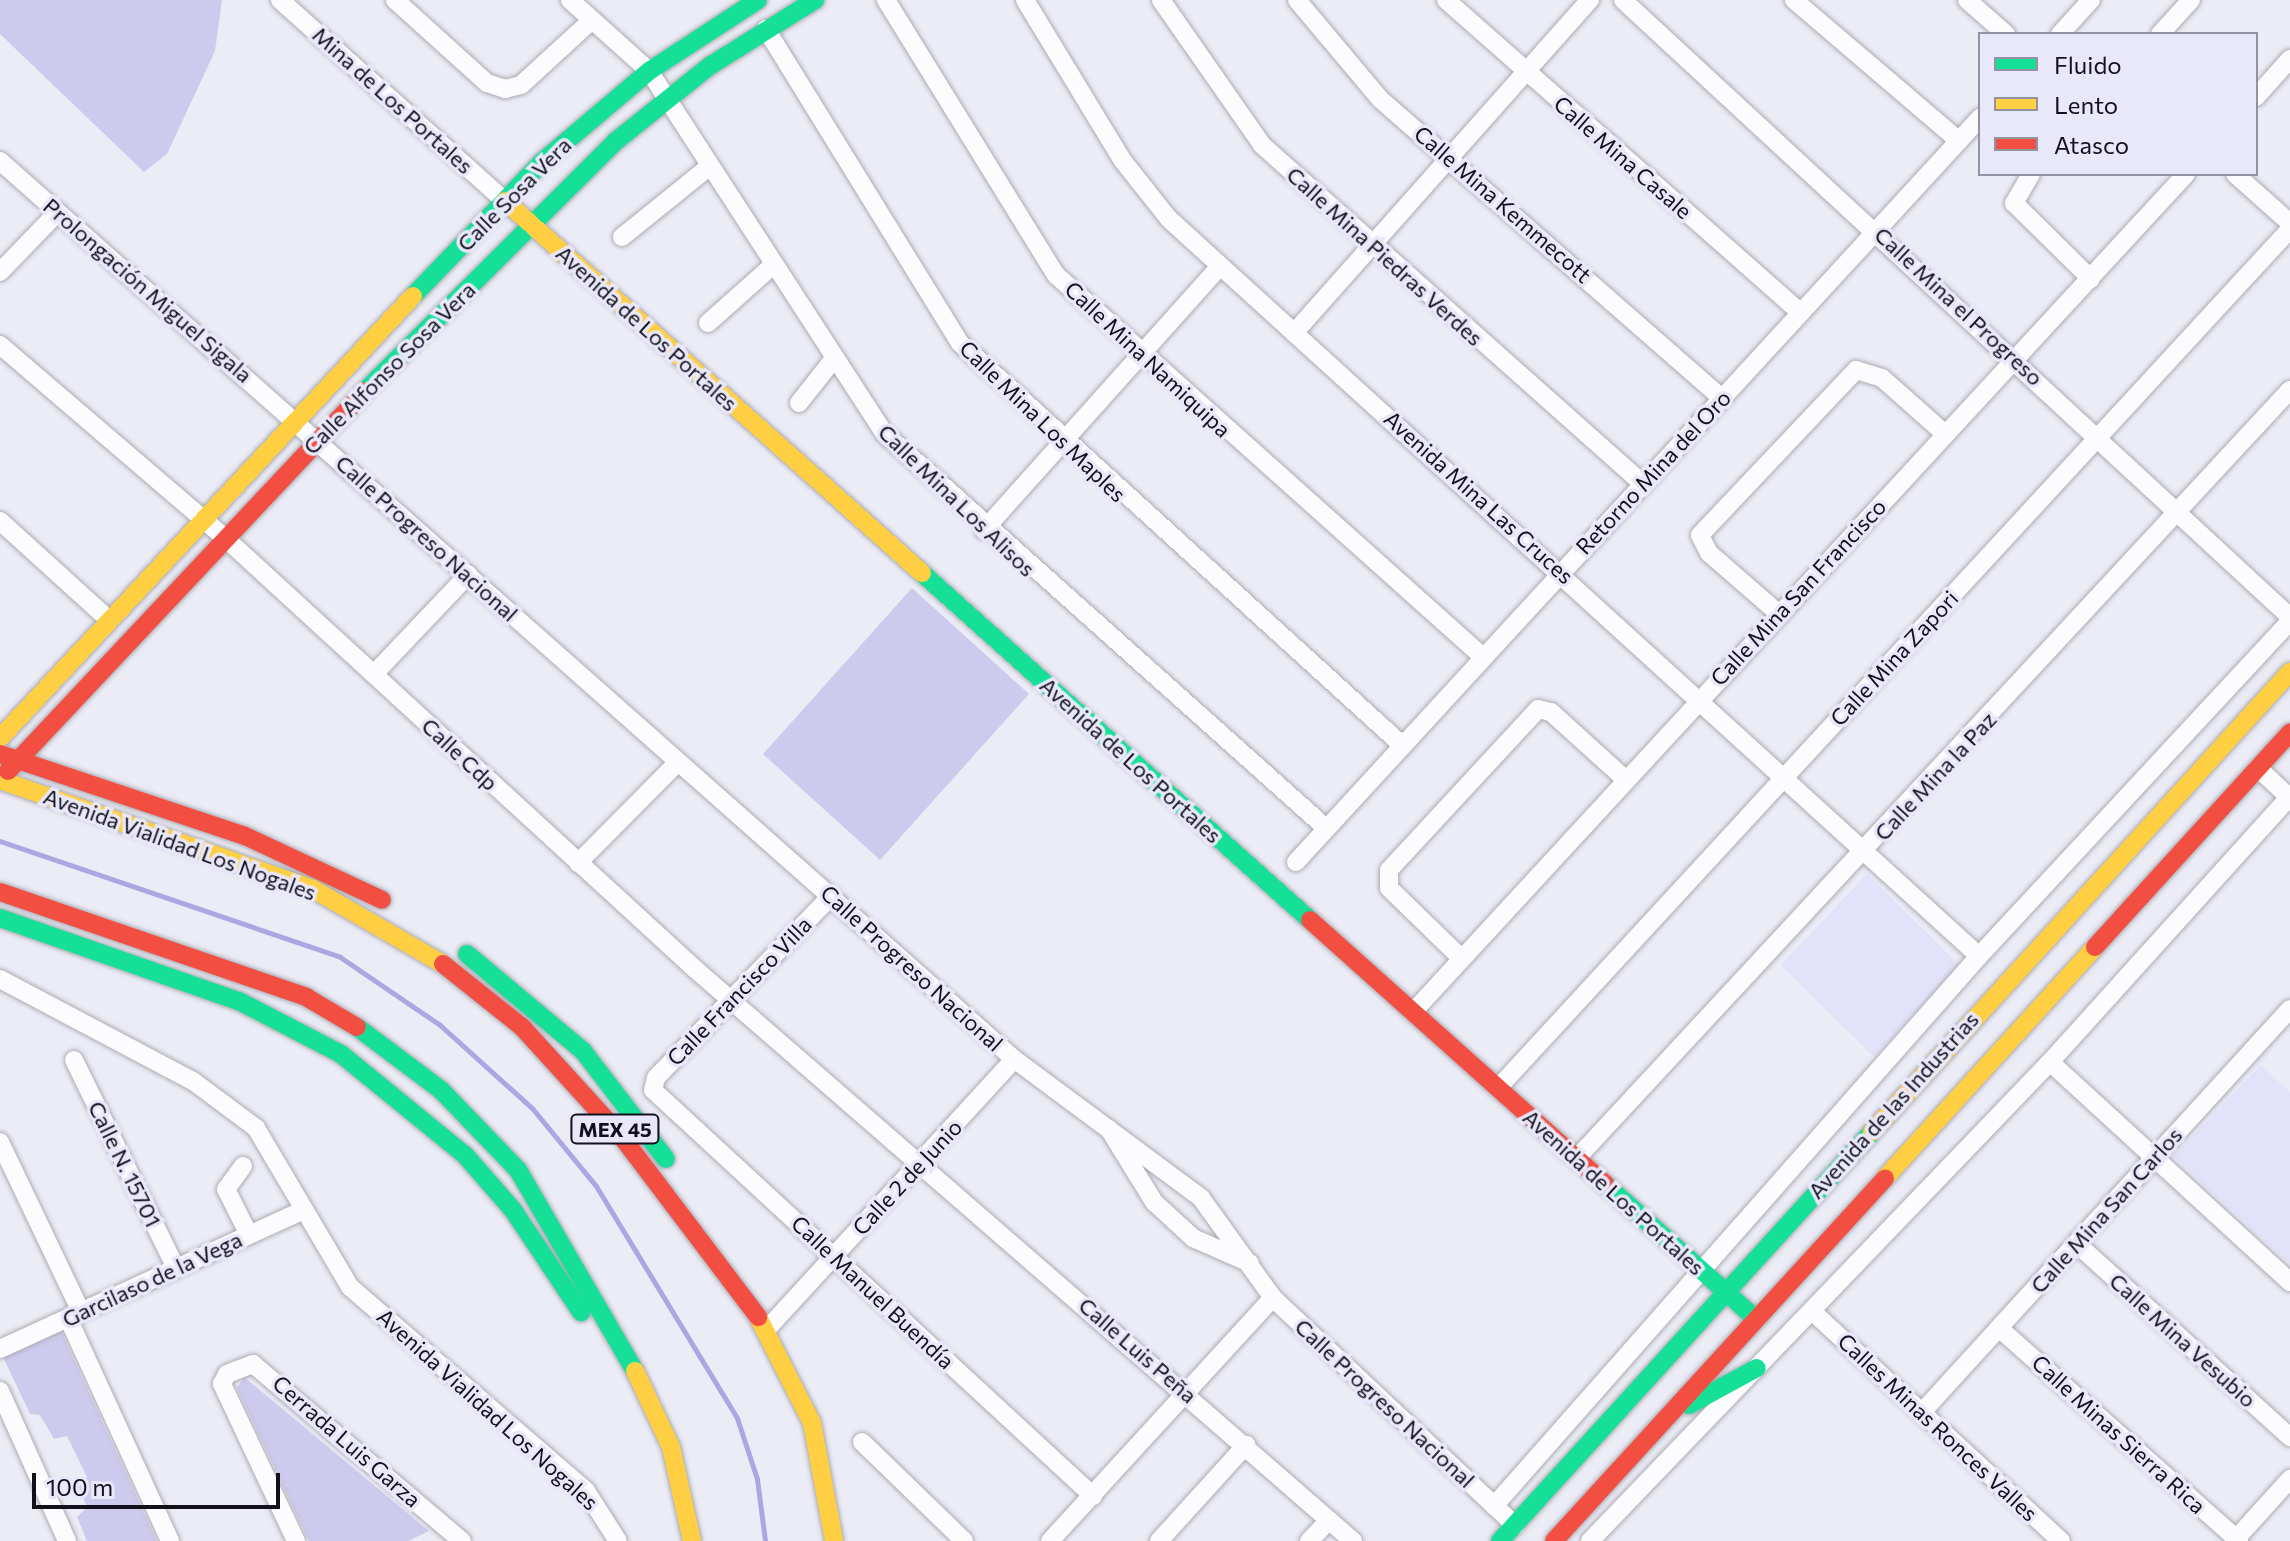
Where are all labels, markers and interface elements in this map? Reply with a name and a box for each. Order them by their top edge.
street label: Mina de Los Portales [307,21,479,179]
legend [1978,32,2258,176]
text: Fluido [2054,50,2122,79]
street label: Calle Mina Casale [1549,90,1697,224]
text: Lento [2054,90,2118,119]
street label: Calle Mina Kemmecott [1409,120,1597,288]
text: Atasco [2054,130,2129,159]
street label: Calle Sosa Vera [452,132,576,256]
street label: Calle Mina Piedras Verdes [1282,161,1488,351]
street label: Prolongación Miguel Sigala [38,192,258,388]
street label: Calle Mina el Progreso [1869,221,2049,391]
street label: Avenida de Los Portales [551,240,743,416]
street label: Calle Mina Namiquipa [1060,275,1236,443]
street label: Calle Alfonso Sosa Vera [297,276,481,460]
street label: Calle Mina Los Maples [954,335,1132,507]
street label: Retorno Mina del Oro [1570,384,1736,560]
street label: Avenida Mina Las Cruces [1379,405,1579,589]
street label: Calle Mina Los Alisos [873,418,1041,582]
street label: Calle Progreso Nacional [331,449,523,627]
street label: Calle Mina San Francisco [1705,493,1891,691]
street label: Calle Mina Zapori [1825,585,1963,731]
street label: Avenida de Los Portales [1035,672,1227,848]
street label: Calle Mina la Paz [1869,706,2001,846]
street label: Calle Cdp [416,712,504,796]
street label: Avenida Vialidad Los Nogales [40,782,320,906]
street label: Calle Progreso Nacional [816,879,1008,1057]
street label: Calle Francisco Villa [661,911,817,1071]
street label: Avenida de las Industrias [1802,1006,1984,1204]
street label: Calle N. 15701 [83,1097,167,1231]
street label: Avenida de Los Portales [1518,1104,1710,1280]
road number: MEX 45 [569,1113,661,1145]
street label: Calle 2 de Junio [847,1114,967,1240]
street label: Calle Mina San Carlos [2025,1122,2187,1298]
street label: Calle Manuel Buendía [786,1210,960,1374]
street label: Garcilaso de la Vega [58,1226,246,1332]
street label: Calle Mina Vesubio [2104,1267,2262,1413]
street label: Calle Luis Peña [1074,1292,1202,1408]
street label: Avenida Vialidad Los Nogales [372,1303,604,1515]
street label: Calle Progreso Nacional [1290,1313,1480,1493]
street label: Calles Minas Ronces Valles [1833,1328,2043,1526]
street label: Calle Minas Sierra Rica [2027,1349,2211,1519]
street label: Cerrada Luis Garza [268,1370,426,1512]
scale bar [36,1457,284,1507]
text: 100 m [46,1472,113,1501]

